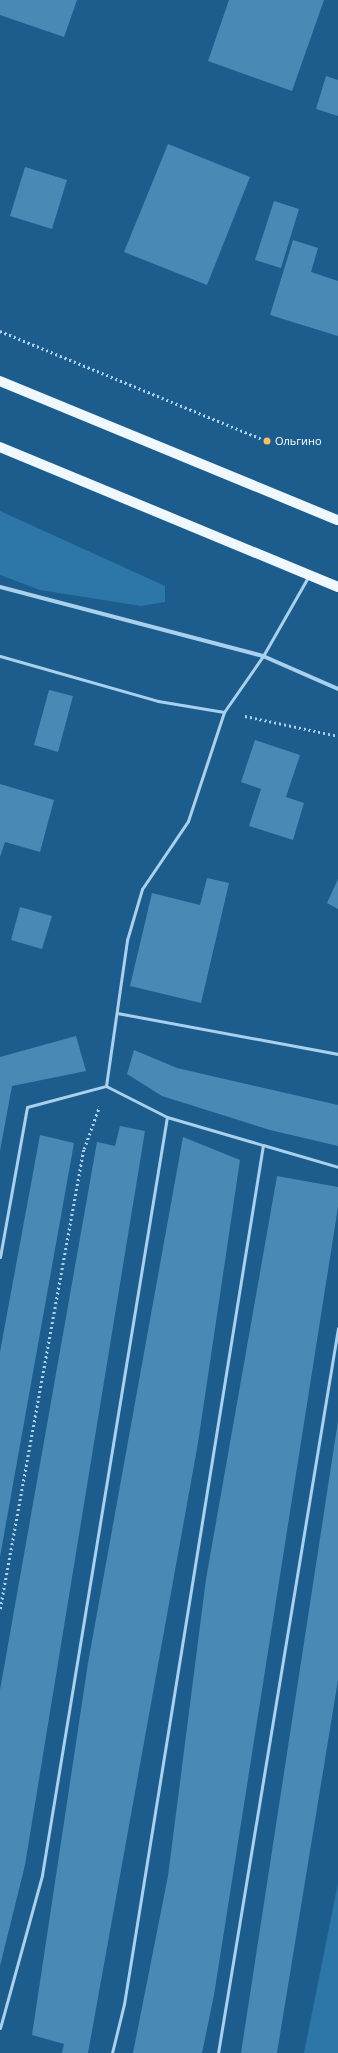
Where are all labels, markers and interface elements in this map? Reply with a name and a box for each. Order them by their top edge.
place label: Ольгино [275,434,322,448]
marker: Ольгино [262,436,272,446]

